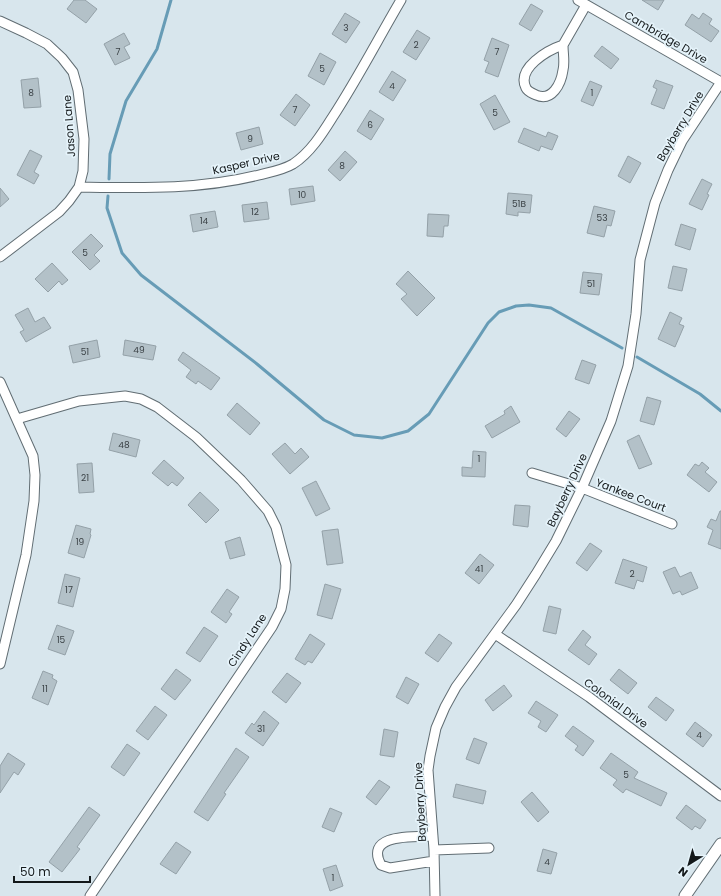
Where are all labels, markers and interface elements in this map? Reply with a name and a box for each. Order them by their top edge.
street label: Cambridge Drive [621,7,711,67]
house number: 3 [343,22,349,34]
house number: 2 [413,39,419,51]
house number: 7 [116,46,121,58]
house number: 7 [495,46,500,58]
house number: 5 [319,63,325,75]
house number: 4 [389,80,395,92]
house number: 8 [28,87,34,99]
house number: 1 [591,87,594,99]
street label: Bayberry Drive [653,88,707,164]
street label: Jason Lane [59,94,79,158]
house number: 7 [293,104,298,116]
house number: 5 [492,107,498,119]
house number: 6 [367,119,373,131]
house number: 9 [247,133,253,145]
street label: Kasper Drive [211,147,281,179]
house number: 8 [339,160,345,172]
house number: 10 [298,189,307,201]
house number: 51B [512,198,527,210]
house number: 12 [251,206,259,218]
house number: 53 [597,212,607,224]
house number: 14 [200,215,209,227]
house number: 5 [82,247,88,259]
house number: 51 [587,278,595,290]
house number: 49 [133,344,145,356]
house number: 51 [81,346,89,358]
house number: 48 [118,439,130,451]
street label: Bayberry Drive [543,450,591,529]
house number: 1 [478,453,481,465]
house number: 21 [81,472,89,484]
street label: Yankee Court [594,474,668,516]
house number: 19 [76,536,85,548]
house number: 41 [475,563,483,575]
house number: 2 [629,568,635,580]
house number: 17 [65,584,73,596]
street label: Cindy Lane [224,610,270,670]
house number: 15 [57,634,66,646]
street label: Colonial Drive [581,674,651,732]
house number: 11 [42,683,48,695]
house number: 31 [257,723,265,735]
house number: 4 [696,729,702,741]
street label: Bayberry Drive [410,762,430,842]
house number: 5 [623,769,629,781]
north arrow [669,844,709,884]
house number: 4 [544,856,550,868]
scale bar [14,858,90,884]
text: 50 m [20,863,51,880]
text: N [675,863,691,881]
house number: 1 [332,872,335,884]

